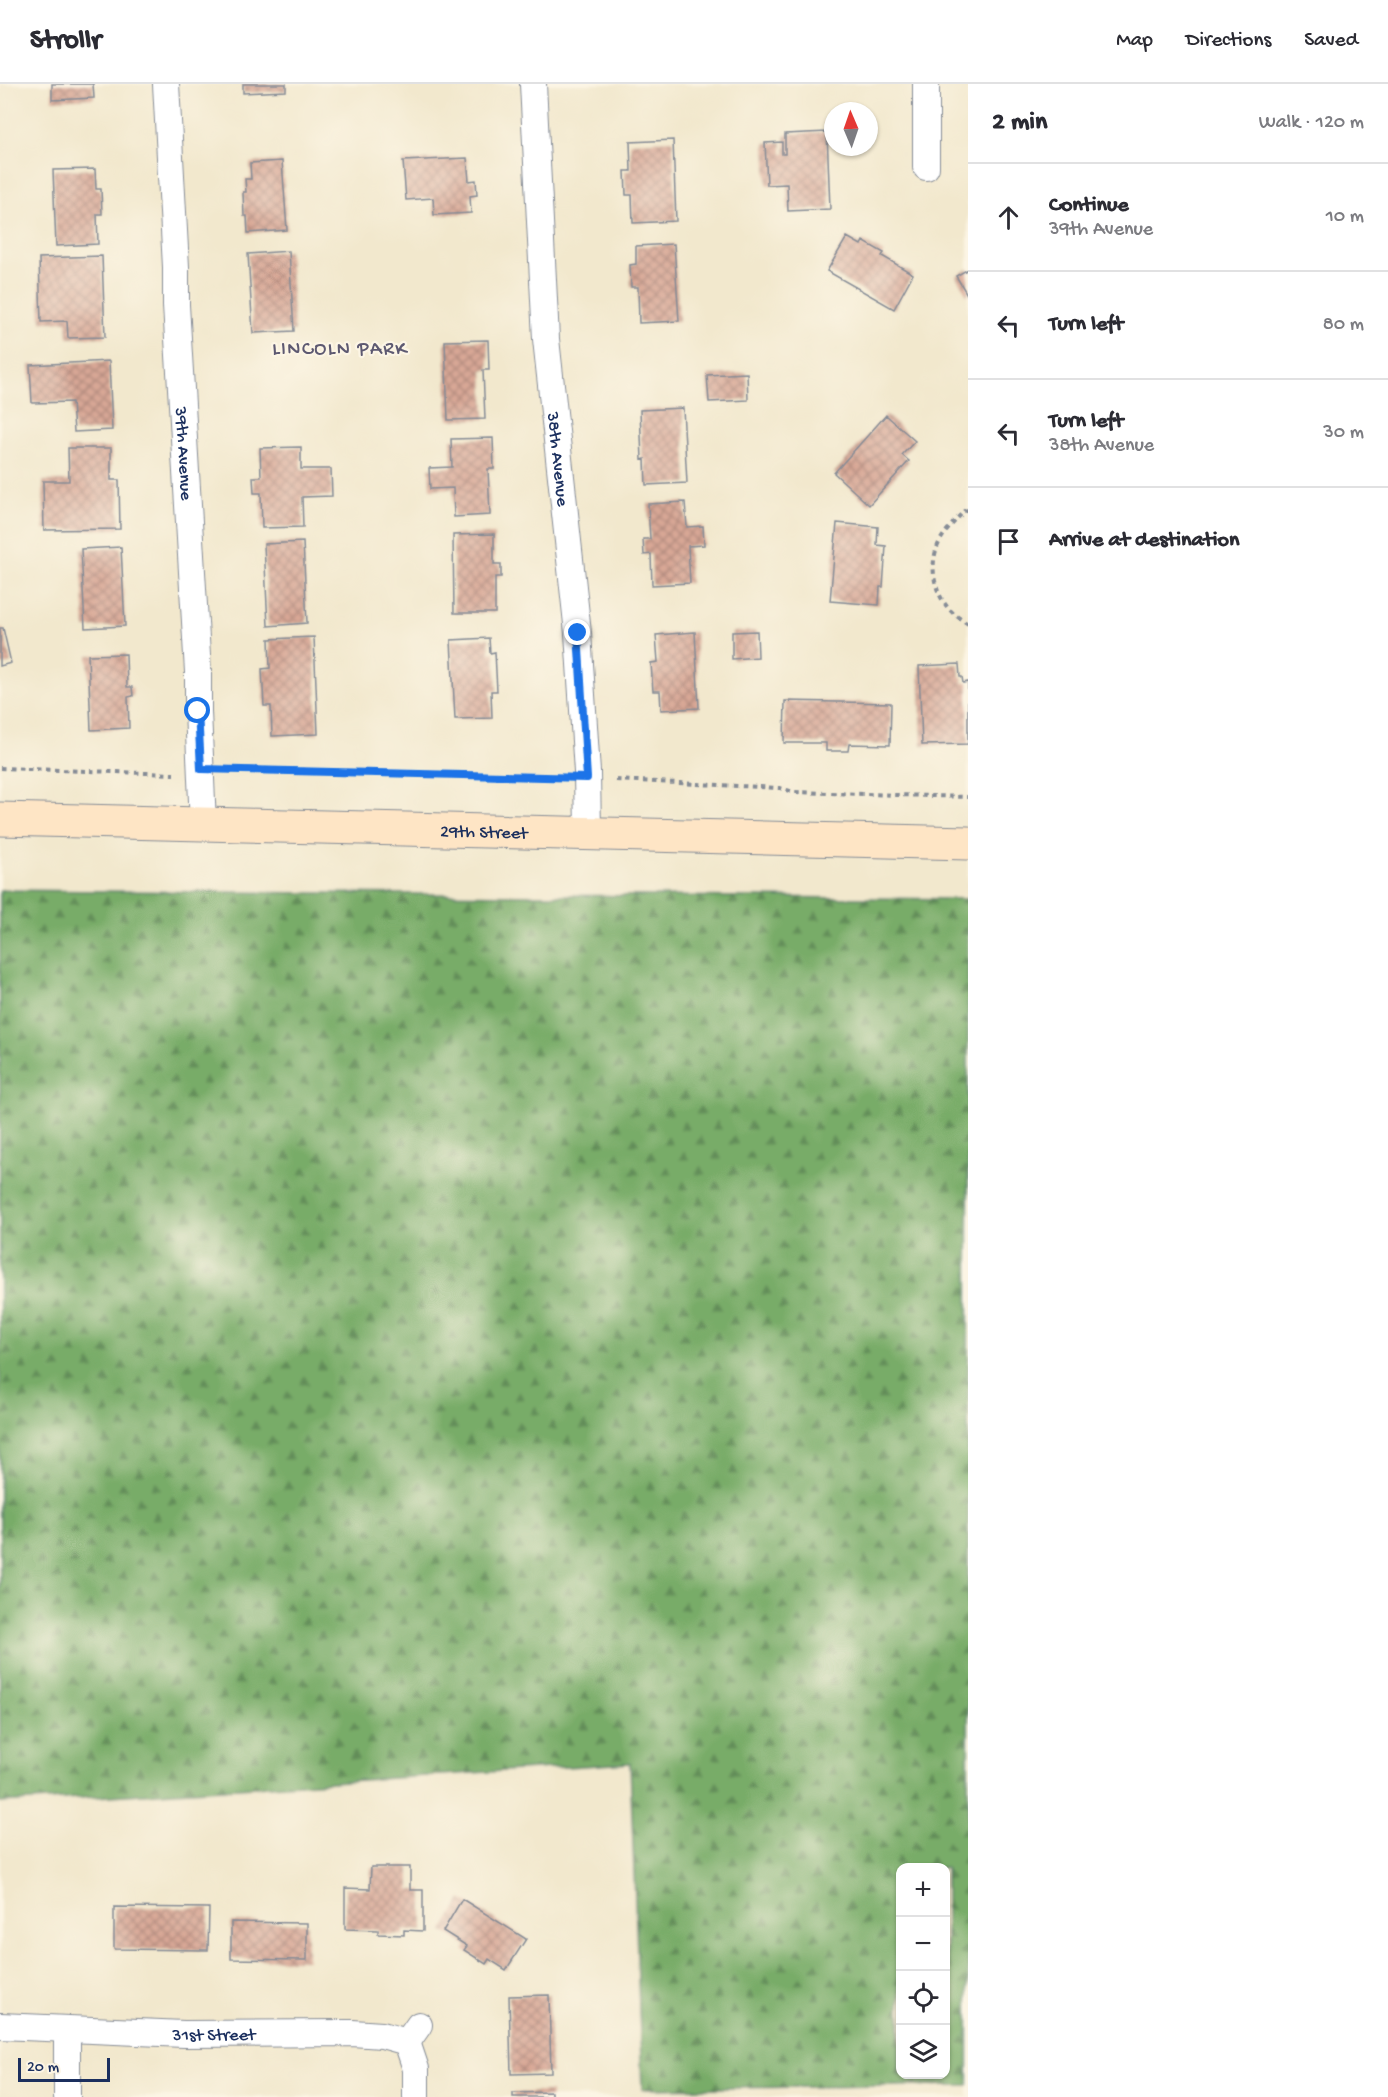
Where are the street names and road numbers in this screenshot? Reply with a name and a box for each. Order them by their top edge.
street label: 39th Avenue [169,405,196,502]
street label: 38th Avenue [541,410,572,508]
street label: 29th Street [440,822,529,845]
street label: 31st Street [171,2025,257,2047]

